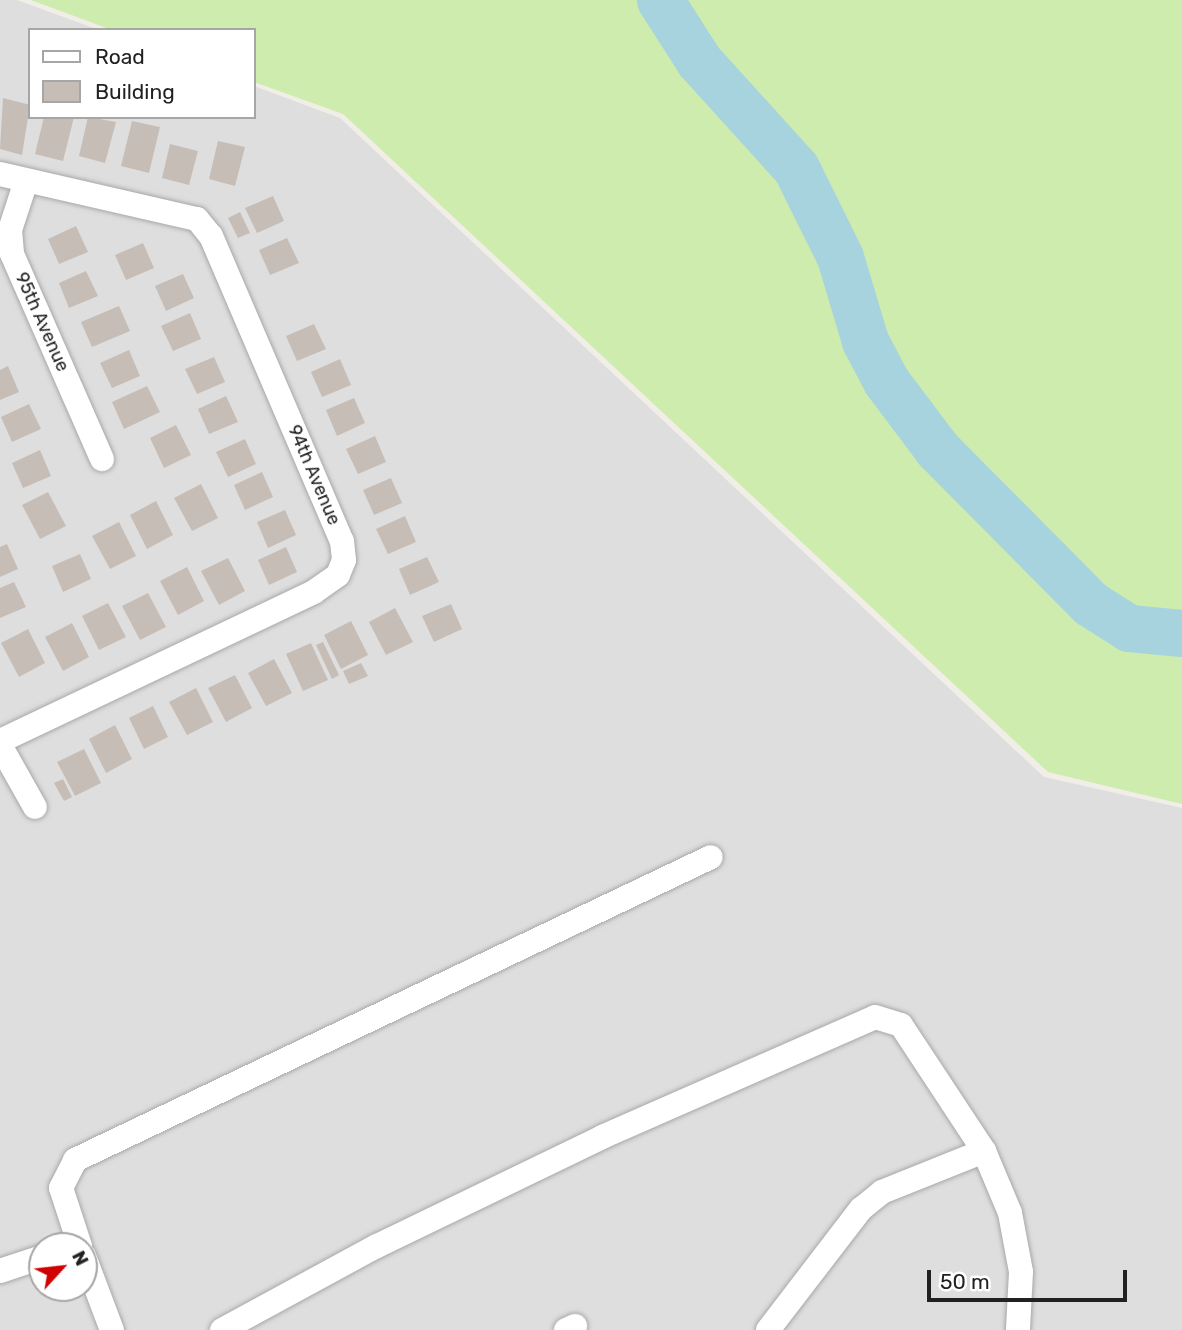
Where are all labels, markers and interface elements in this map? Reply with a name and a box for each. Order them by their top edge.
legend [28,28,256,119]
text: Road [95,44,145,69]
text: Building [95,79,175,104]
street label: 95th Avenue [10,269,74,375]
street label: 94th Avenue [283,422,345,528]
north arrow [28,1232,98,1302]
text: N [67,1247,94,1269]
scale bar [930,1256,1130,1300]
text: 50 m [940,1269,990,1294]

